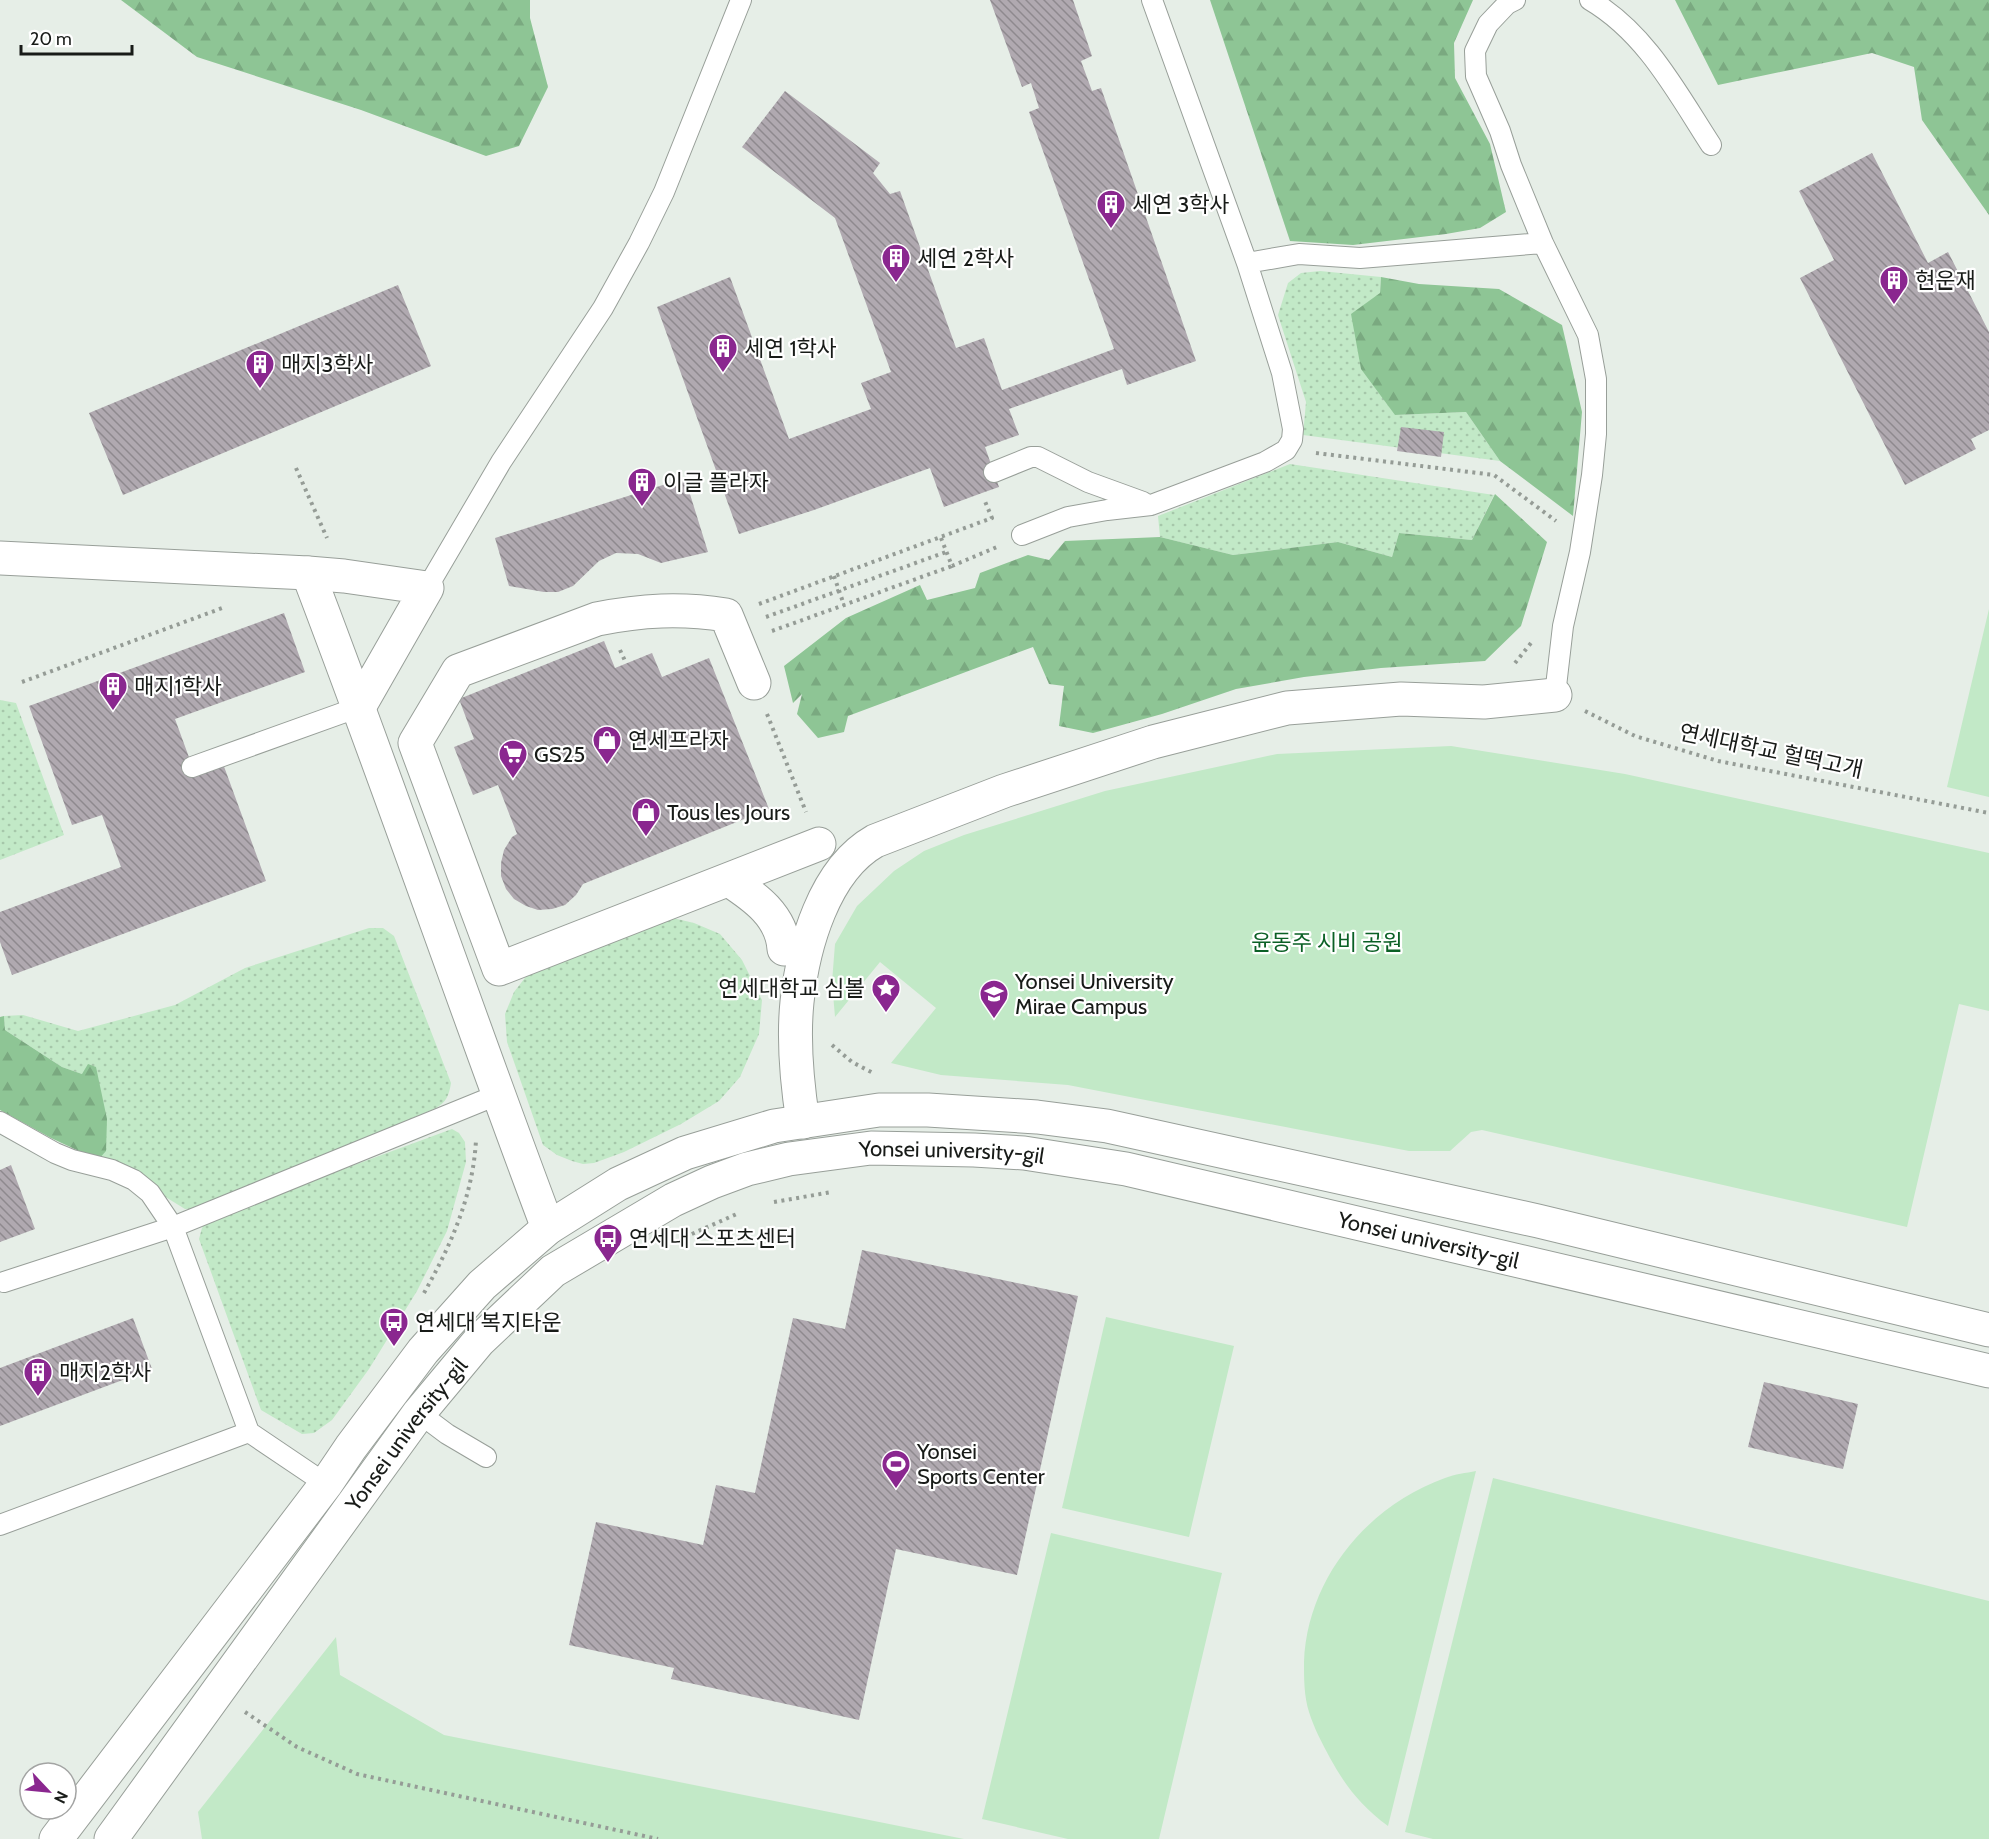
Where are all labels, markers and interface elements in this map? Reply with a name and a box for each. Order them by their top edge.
scale bar [21,18,132,56]
text: 20 m [30,28,72,50]
building icon: 세연 3학사 [1095,188,1127,230]
place label: 세연 3학사 [1132,191,1230,218]
building icon: 세연 2학사 [880,242,912,284]
place label: 세연 2학사 [917,245,1014,272]
building icon: 현운재 [1878,264,1910,306]
place label: 현운재 [1915,267,1976,294]
building icon: 세연 1학사 [707,332,739,374]
place label: 세연 1학사 [744,335,837,362]
building icon: 매지3학사 [244,348,276,390]
place label: 매지3학사 [281,351,374,378]
building icon: 이글 플라자 [626,466,658,508]
place label: 이글 플라자 [663,469,769,496]
building icon: 매지1학사 [97,670,129,712]
place label: 매지1학사 [134,673,222,700]
street label: 연세대학교 헐떡고개 [1677,718,1865,784]
shop icon: 연세프라자 [591,724,623,766]
place label: 연세프라자 [628,727,729,754]
supermarket icon: GS25 [497,738,529,780]
place label: GS25 [534,741,585,768]
shop icon: Tous les Jours [630,796,662,838]
place label: Tous les Jours [667,799,790,826]
park label: 윤동주 시비 공원 [1251,929,1403,956]
place label: Yonsei University Mirae Campus [1014,968,1174,1020]
place icon: 연세대학교 심볼 [870,972,902,1014]
place label: 연세대학교 심볼 [718,975,865,1002]
school or university icon: Yonsei University Mirae Campus [978,978,1010,1020]
street label: Yonsei university-gil [857,1134,1047,1170]
street label: Yonsei university-gil [1334,1205,1523,1274]
bus stop icon: 연세대 스포츠센터 [592,1222,624,1264]
place label: 연세대 스포츠센터 [629,1225,796,1252]
bus stop icon: 연세대 복지타운 [378,1306,410,1348]
place label: 연세대 복지타운 [415,1309,562,1336]
street label: Yonsei university-gil [339,1352,473,1517]
building icon: 매지2학사 [22,1356,54,1398]
place label: 매지2학사 [59,1359,152,1386]
place label: Yonsei Sports Center [916,1438,1045,1490]
sports icon: Yonsei Sports Center [880,1448,912,1490]
north arrow [18,1761,78,1821]
text: N [50,1788,72,1807]

